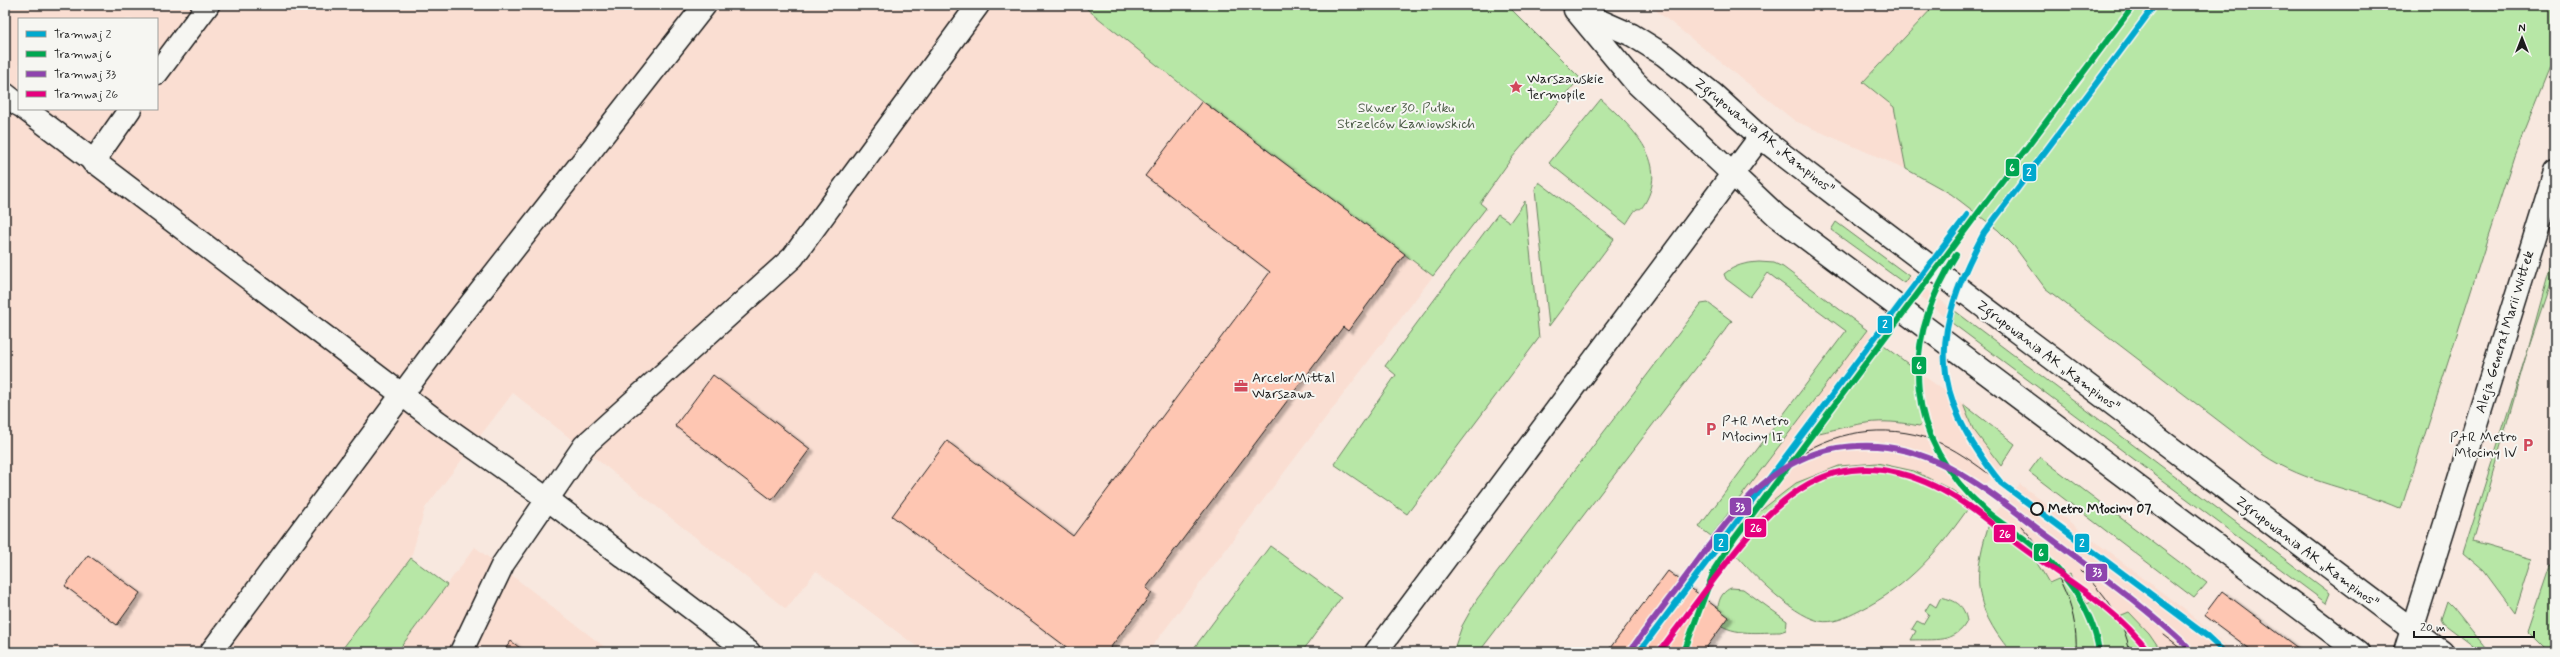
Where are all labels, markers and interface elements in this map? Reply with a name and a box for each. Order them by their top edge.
legend [18,18,158,110]
north arrow [2502,18,2542,58]
text: N [2518,22,2526,36]
text: Tramwaj 2 [54,27,112,43]
text: Tramwaj 6 [54,47,112,63]
text: Tramwaj 33 [54,67,116,83]
place label: Warszawskie Termopile [1527,70,1604,104]
street label: Zgrupowania AK „Kampinos” [1689,74,1838,200]
place icon: Warszawskie Termopile [1508,79,1524,95]
text: Tramwaj 26 [54,87,119,103]
park label: Skwer 30. Pułku Strzelców Kaniowskich [1337,99,1475,133]
line badge: 6 [2005,158,2020,177]
text: 6 [2009,161,2015,175]
line badge: 2 [2022,163,2037,182]
text: 2 [2026,166,2032,180]
street label: Aleja Generał Marii Wittek [2472,248,2538,416]
street label: Zgrupowania AK „Kampinos” [1971,296,2123,417]
line badge: 2 [1877,315,1893,334]
text: 2 [1882,318,1888,332]
line badge: 6 [1911,356,1927,375]
text: 6 [1916,359,1922,373]
place label: ArcelorMittal Warszawa [1252,369,1335,403]
office icon: ArcelorMittal Warszawa [1233,378,1249,394]
place label: P+R Metro Młociny II [1722,412,1789,446]
parking icon: P+R Metro Młociny II [1703,421,1719,437]
place label: P+R Metro Młociny IV [2450,428,2517,462]
parking icon: P+R Metro Młociny IV [2520,437,2536,453]
street label: Zgrupowania AK „Kampinos” [2230,492,2382,613]
line badge: 33 [1729,497,1752,516]
place label: Metro Młociny 07 [2048,500,2151,518]
text: 33 [1735,501,1745,515]
marker: Metro Młociny 07 [2030,502,2044,516]
line badge: 26 [1744,518,1767,538]
text: 26 [1750,522,1762,536]
line badge: 26 [1993,524,2016,543]
text: 26 [1999,528,2011,542]
line badge: 2 [1713,533,1729,552]
line badge: 2 [2074,533,2090,553]
text: 2 [1718,537,1724,551]
text: 2 [2079,537,2085,551]
line badge: 6 [2033,543,2049,562]
text: 6 [2038,546,2044,560]
line badge: 33 [2085,563,2108,582]
text: 33 [2092,566,2102,580]
scale bar [2414,613,2534,639]
text: 20 m [2420,620,2446,636]

